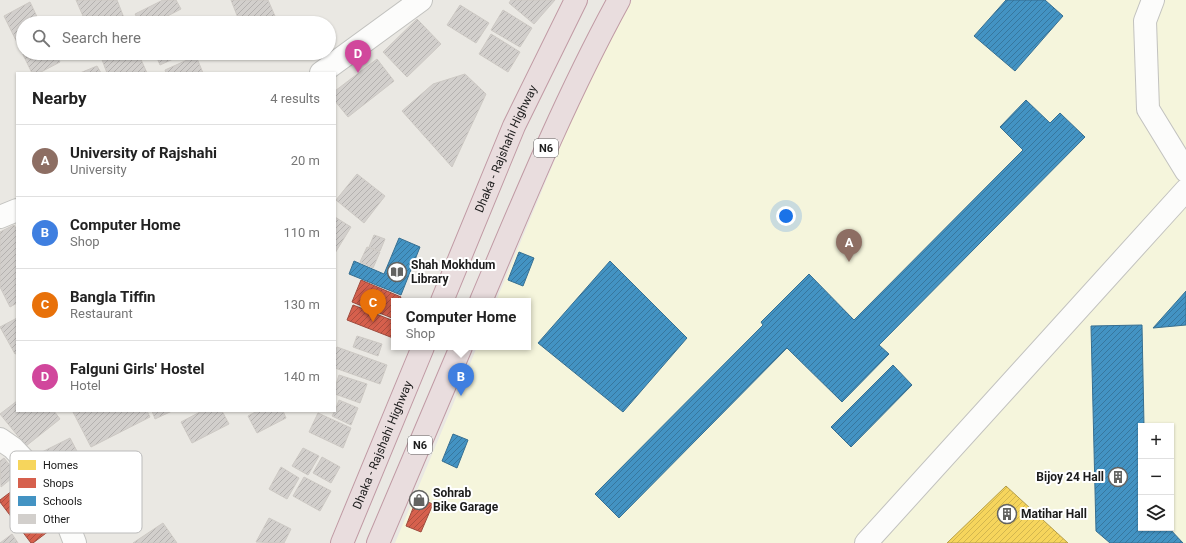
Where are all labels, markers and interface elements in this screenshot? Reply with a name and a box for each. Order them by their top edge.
search box [16,16,336,60]
icon: search [30,27,52,49]
text: Search here [62,29,141,47]
pin: D [345,40,371,73]
street label: Dhaka - Rajshahi Highway [472,83,540,215]
text: Nearby [32,88,87,108]
text: 4 results [270,91,320,106]
road number: N6 [534,139,558,157]
text: University of Rajshahi [70,144,217,162]
text: A [41,153,49,168]
text: 20 m [291,153,320,168]
text: University [70,162,127,177]
your location [776,206,796,226]
text: Computer Home [70,216,181,234]
text: B [41,225,49,240]
text: 110 m [283,225,320,240]
pin: A [836,229,862,262]
text: Shop [70,234,100,249]
place label: Shah Mokhdum Library [411,258,496,286]
library icon: Shah Mokhdum Library [386,261,408,283]
text: Bangla Tiffin [70,288,156,306]
pin: C [360,289,386,322]
text: C [41,297,49,312]
text: 130 m [283,297,320,312]
popup [391,298,531,350]
text: Restaurant [70,306,133,321]
text: Computer Home [406,308,516,326]
text: Shop [406,326,435,341]
text: Falguni Girls' Hostel [70,360,204,378]
pin: B [448,363,474,396]
text: D [41,369,49,384]
text: 140 m [283,369,320,384]
text: Hotel [70,378,101,393]
street label: Dhaka - Rajshahi Highway [350,378,415,511]
map controls [1138,423,1174,531]
button: + [1138,423,1174,459]
road number: N6 [408,436,432,454]
legend [10,451,142,533]
text: Homes [43,459,79,472]
button: − [1138,459,1174,495]
building icon: Bijoy 24 Hall [1107,466,1129,488]
place label: Bijoy 24 Hall [1036,470,1104,484]
text: Shops [43,477,74,490]
place label: Sohrab Bike Garage [433,486,499,514]
shop icon: Sohrab Bike Garage [408,489,430,511]
text: Schools [43,495,83,508]
button: layers [1138,495,1174,531]
building icon: Matihar Hall [996,503,1018,525]
place label: Matihar Hall [1021,507,1087,521]
text: Other [43,513,70,526]

